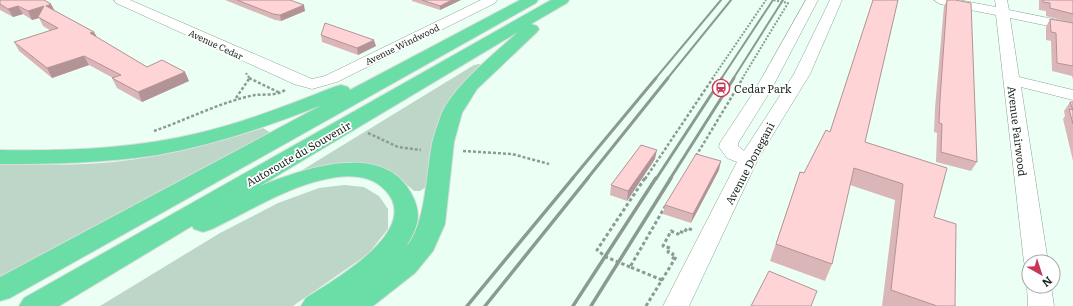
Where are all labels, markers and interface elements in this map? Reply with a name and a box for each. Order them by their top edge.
street label: Avenue Windwood [363,20,442,68]
street label: Avenue Cedar [186,25,246,63]
station icon: Cedar Park [711,78,731,98]
place label: Cedar Park [734,80,792,96]
street label: Avenue Fairwood [1005,85,1032,177]
street label: Autoroute du Souvenir [243,116,354,190]
street label: Avenue Donegani [721,119,778,207]
north arrow [1021,254,1061,294]
text: N [1039,273,1057,292]

